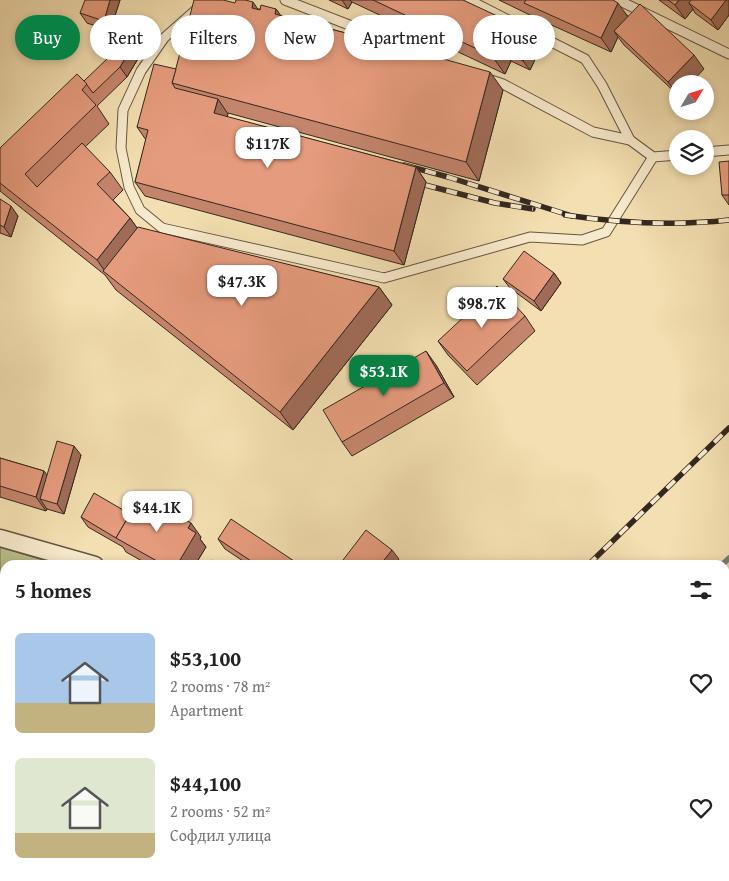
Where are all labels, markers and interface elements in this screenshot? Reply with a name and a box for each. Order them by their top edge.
chip: Buy [15,15,80,60]
chip: Rent [90,15,161,60]
chip: Filters [171,15,255,60]
chip: New [265,15,334,60]
chip: Apartment [344,15,463,60]
chip: House [473,15,555,60]
north arrow [669,75,714,120]
map controls [669,75,714,175]
pin: $117K [233,126,303,169]
button: layers [669,130,714,175]
text: $117K [246,131,290,155]
pin: $47.3K [201,264,283,307]
text: $47.3K [218,269,266,293]
pin: $98.7K [441,286,523,329]
text: $98.7K [458,291,506,315]
pin: $53.1K [343,354,425,397]
text: $53.1K [360,359,408,383]
pin: $44.1K [116,490,198,533]
text: $44.1K [133,495,181,519]
text: 5 homes [15,575,91,606]
icon: filters [687,576,715,604]
text: $53,100 [170,643,241,674]
icon: home [55,653,115,713]
icon: heart [687,669,715,697]
text: 2 rooms · 78 m² [170,674,270,698]
text: Apartment [170,698,243,722]
text: $44,100 [170,768,241,799]
icon: home [55,778,115,838]
icon: heart [687,794,715,822]
text: 2 rooms · 52 m² [170,799,270,823]
text: Софдил улица [170,823,271,847]

